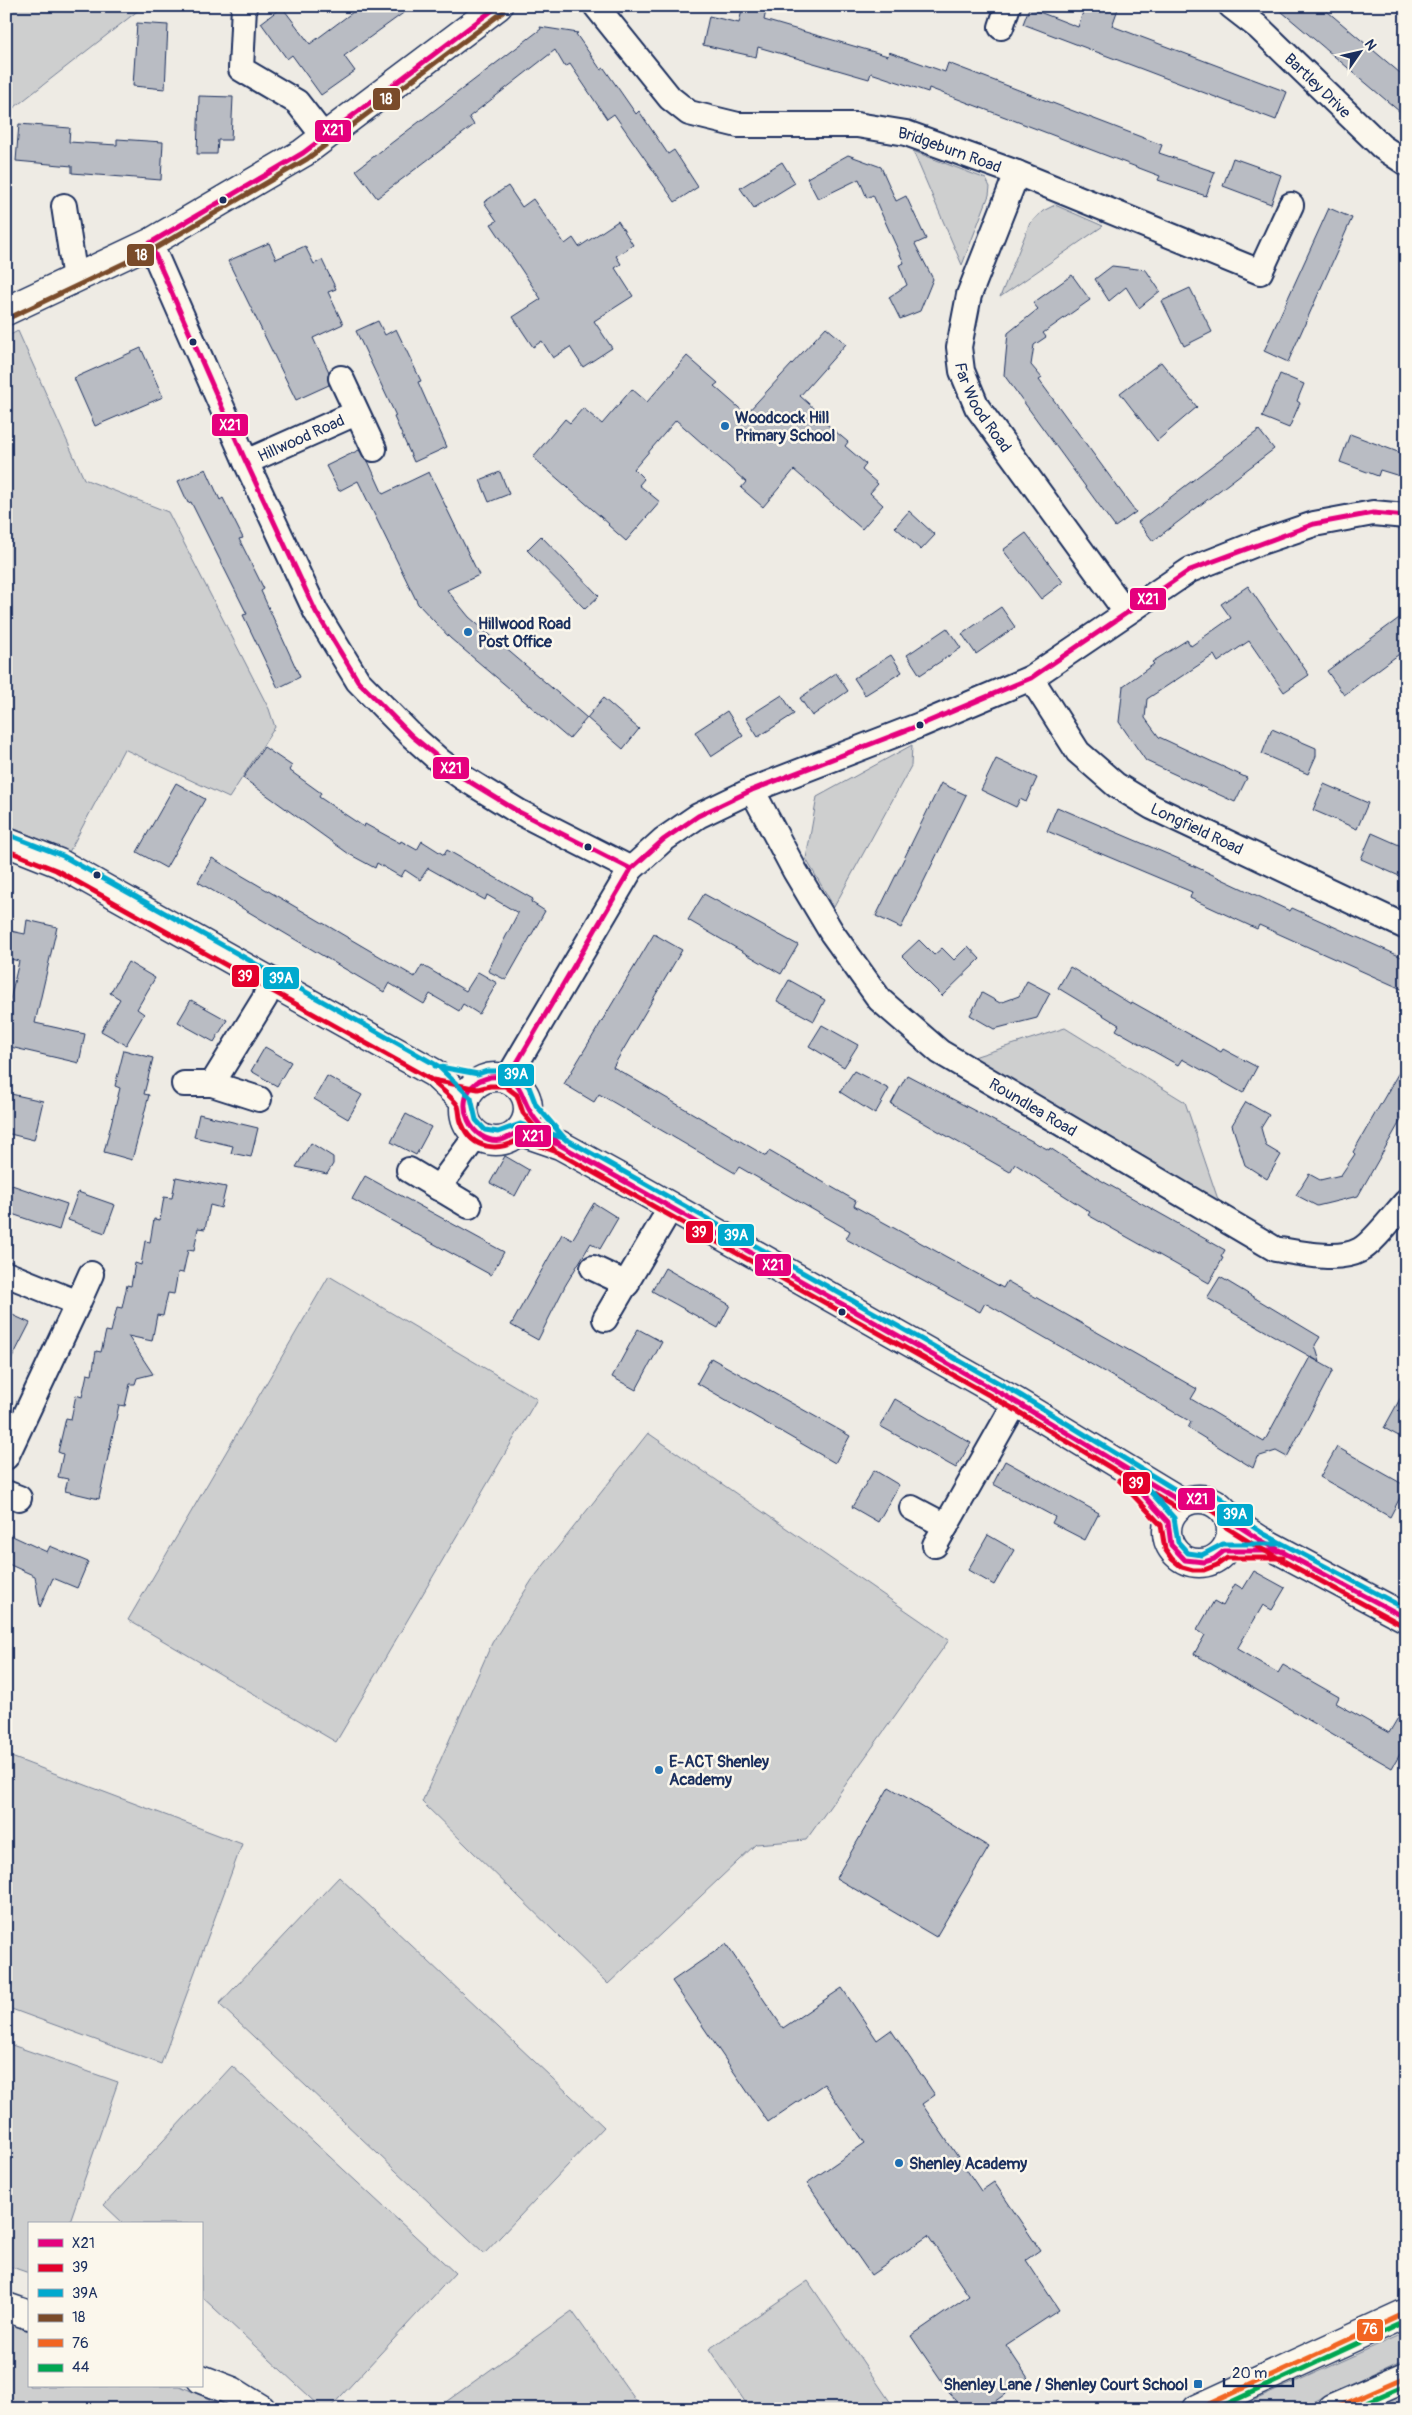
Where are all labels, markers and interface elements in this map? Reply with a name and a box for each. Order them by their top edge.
north arrow [1334,28,1384,78]
text: N [1361,36,1380,54]
street label: Bartley Drive [1280,49,1355,123]
line badge: 18 [372,87,401,111]
text: 18 [380,91,392,108]
line badge: X21 [314,119,352,143]
text: X21 [322,122,344,139]
street label: Bridgeburn Road [897,123,1004,178]
unlabelled marker [218,195,228,205]
line badge: 18 [126,243,155,267]
text: 18 [135,247,147,264]
unlabelled marker [188,337,198,347]
street label: Far Wood Road [950,361,1016,456]
place label: Woodcock Hill Primary School [735,408,835,446]
street label: Hillwood Road [255,410,348,467]
line badge: X21 [211,413,249,437]
text: X21 [219,417,241,434]
marker: Woodcock Hill Primary School [719,420,731,432]
line badge: X21 [1129,587,1167,611]
text: X21 [1137,591,1159,608]
place label: Hillwood Road Post Office [478,614,571,652]
marker: Hillwood Road Post Office [462,626,474,638]
unlabelled marker [915,720,925,730]
line badge: X21 [432,756,470,780]
text: X21 [440,760,462,777]
street label: Longfield Road [1147,799,1246,860]
unlabelled marker [583,842,593,852]
unlabelled marker [92,870,102,880]
line badge: 39 [231,964,260,988]
line badge: 39A [262,966,300,990]
text: 39 [237,968,253,985]
text: 39A [269,970,293,987]
line badge: 39A [497,1063,535,1087]
text: 39A [504,1066,528,1083]
street label: Roundlea Road [985,1074,1080,1141]
line badge: X21 [514,1124,552,1148]
text: X21 [522,1128,544,1145]
line badge: 39 [685,1220,714,1244]
line badge: 39A [717,1223,755,1247]
text: 39 [691,1224,707,1241]
text: 39A [724,1227,748,1244]
line badge: X21 [754,1253,792,1277]
text: X21 [762,1257,784,1274]
unlabelled marker [837,1307,847,1317]
line badge: 39 [1122,1471,1151,1495]
text: 39 [1128,1475,1144,1492]
line badge: X21 [1177,1487,1216,1511]
text: X21 [1186,1491,1208,1508]
line badge: 39A [1216,1503,1254,1527]
text: 39A [1223,1506,1247,1523]
place label: E-ACT Shenley Academy [669,1752,769,1790]
marker: E-ACT Shenley Academy [653,1764,665,1776]
place label: Shenley Academy [909,2154,1027,2174]
marker: Shenley Academy [893,2157,905,2169]
legend [28,2222,202,2388]
text: X21 [72,2234,95,2253]
text: 39 [72,2258,88,2277]
text: 39A [72,2284,98,2303]
text: 18 [72,2308,86,2327]
line badge: 76 [1356,2318,1384,2342]
text: 76 [1362,2321,1378,2338]
text: 76 [72,2334,89,2353]
scale bar [1224,2355,1293,2387]
text: 44 [72,2358,90,2377]
text: 20 m [1232,2364,1267,2383]
place label: Shenley Lane / Shenley Court School [943,2375,1188,2395]
marker: Shenley Lane / Shenley Court School [1192,2378,1204,2390]

